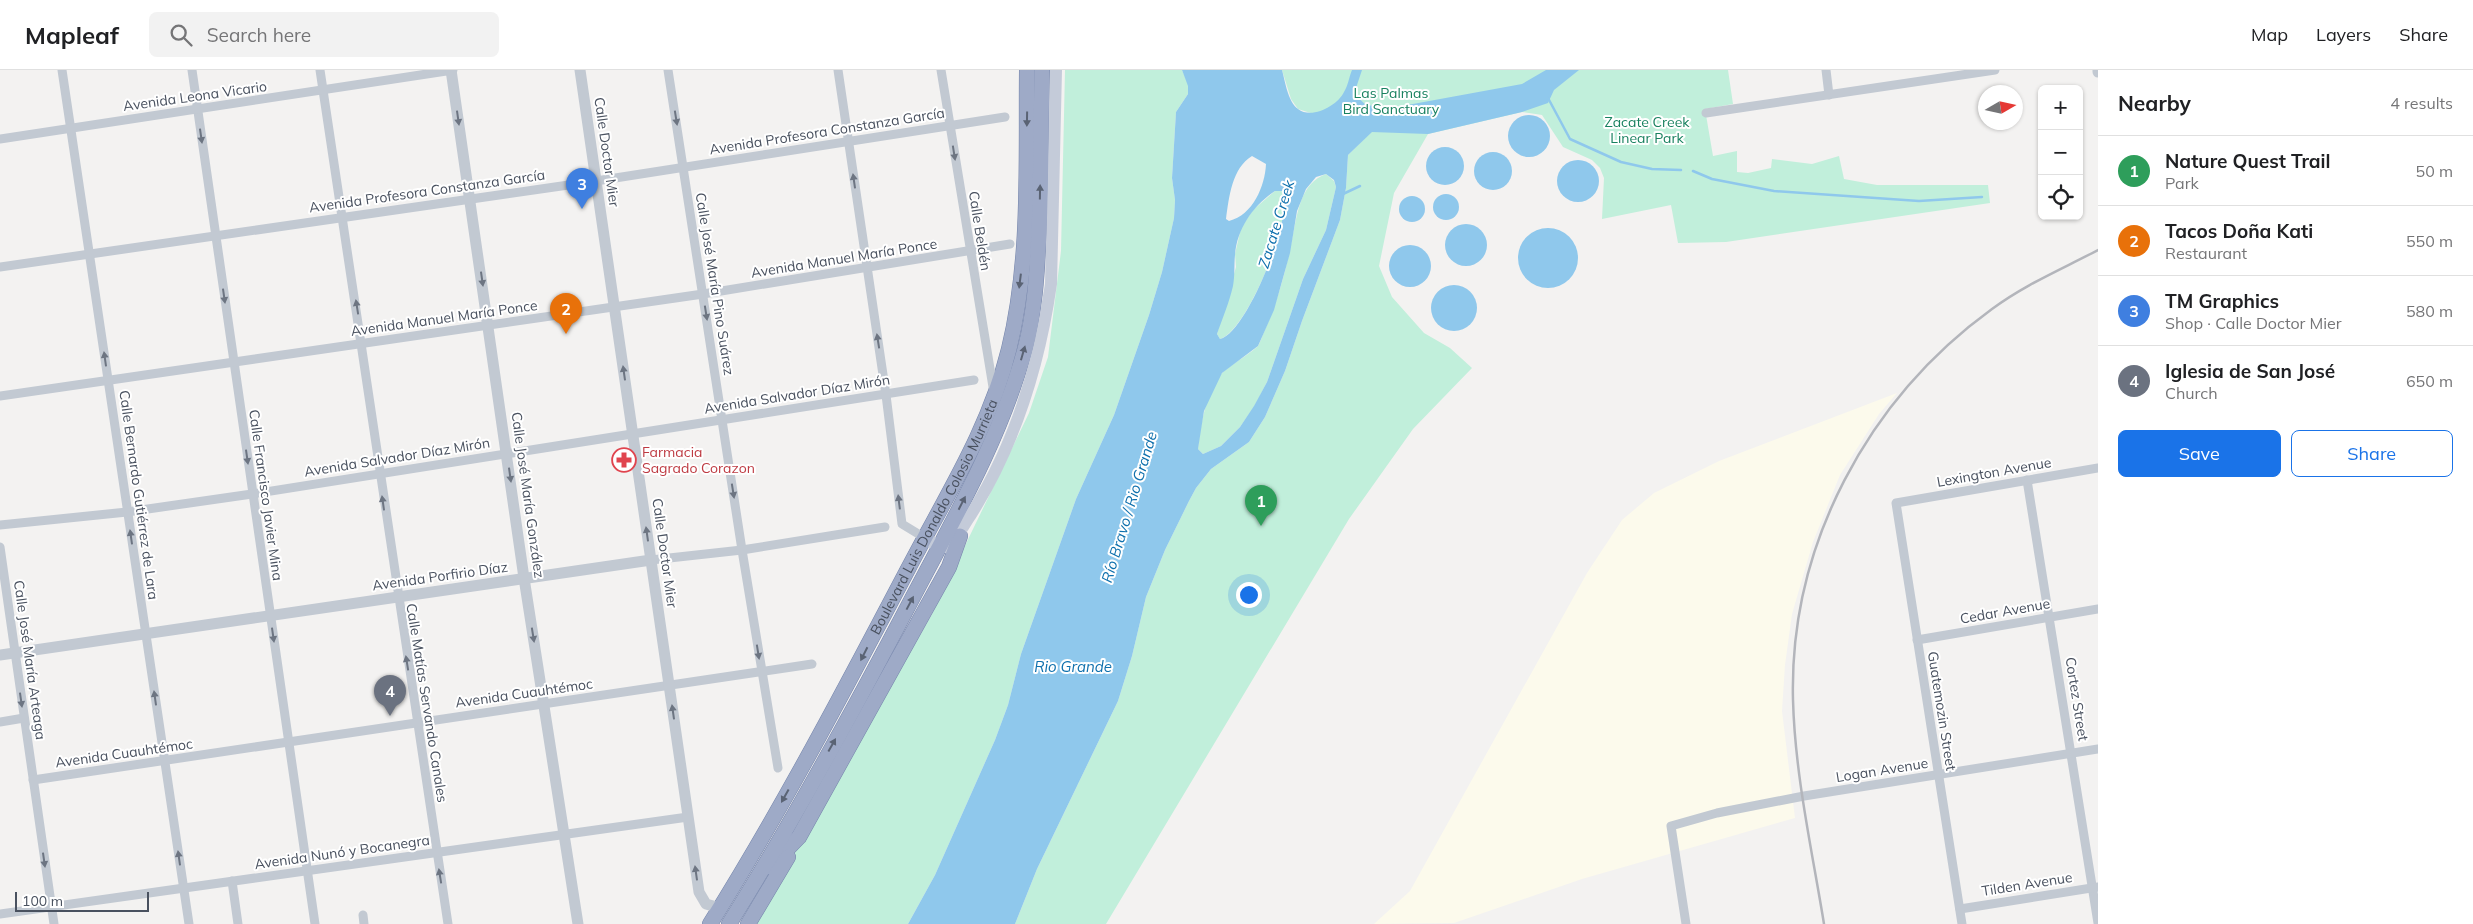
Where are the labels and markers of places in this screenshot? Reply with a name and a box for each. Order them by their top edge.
pin: 3 [566,168,598,209]
pin: 2 [550,293,582,334]
place label: Farmacia Sagrado Corazon [642,443,755,477]
pharmacy icon: Farmacia Sagrado Corazon [611,447,637,473]
pin: 1 [1245,485,1277,526]
pin: 4 [374,675,406,716]

